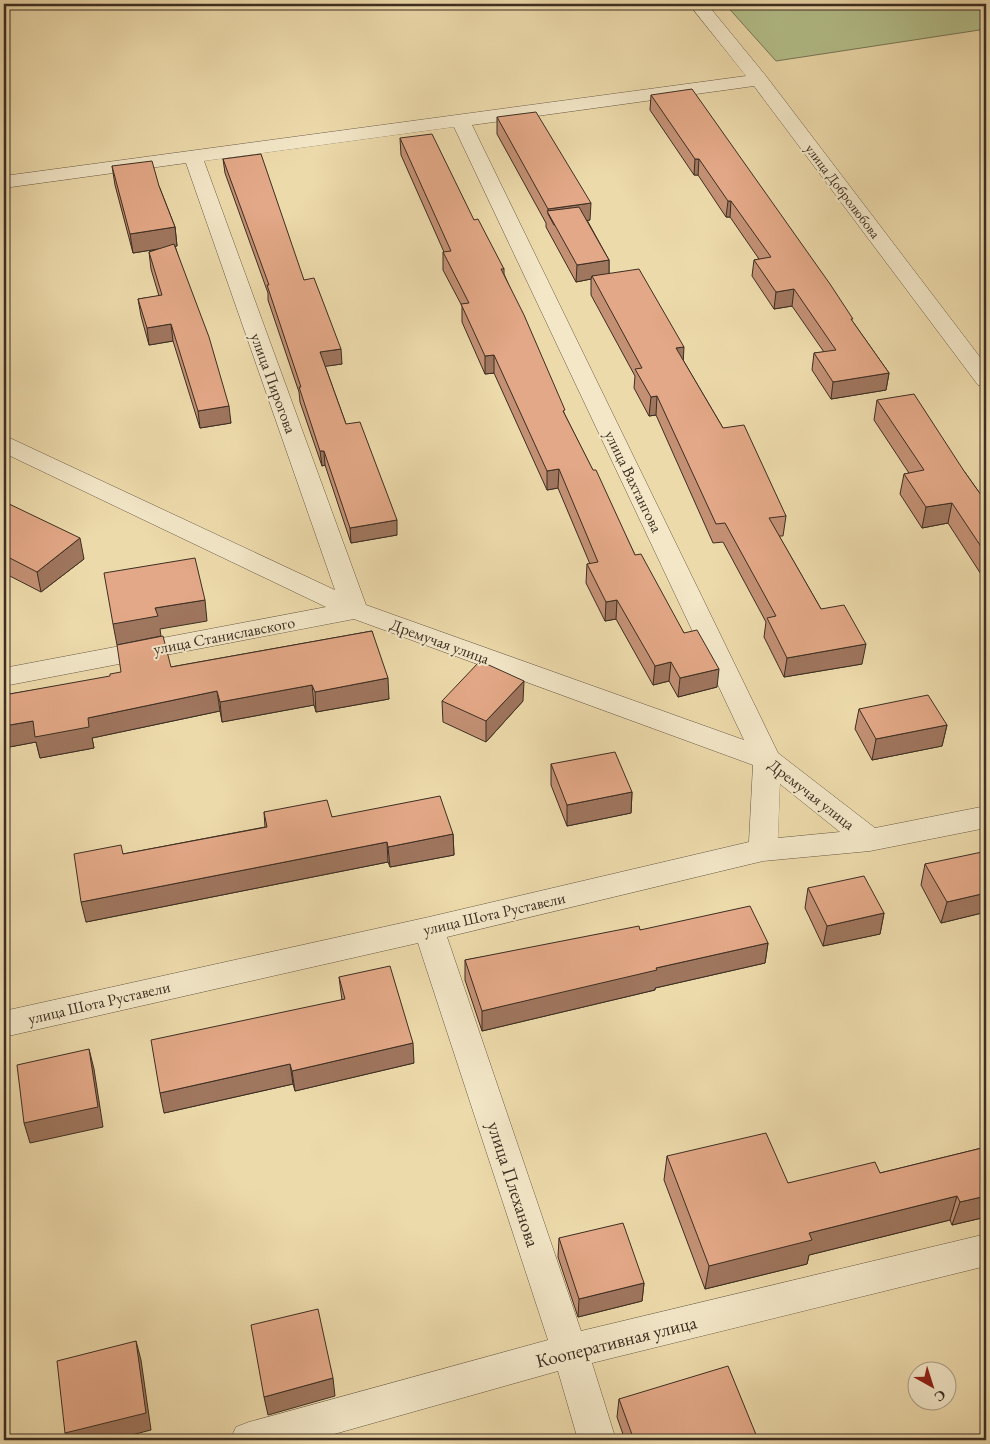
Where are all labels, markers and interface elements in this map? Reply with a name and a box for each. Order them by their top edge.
street label: улица Добролюбова [802,140,885,242]
street label: улица Пирогова [246,330,302,437]
street label: улица Вахтангова [600,427,668,536]
street label: улица Станиславского [152,611,297,660]
street label: Дремучая улица [387,614,493,669]
street label: Дремучая улица [764,754,860,835]
street label: улица Шота Руставели [421,887,568,940]
street label: улица Шота Руставели [26,976,173,1029]
street label: улица Плеханова [481,1118,546,1251]
street label: Кооперативная улица [533,1309,700,1374]
north arrow [908,1362,958,1412]
text: С [931,1386,950,1406]

